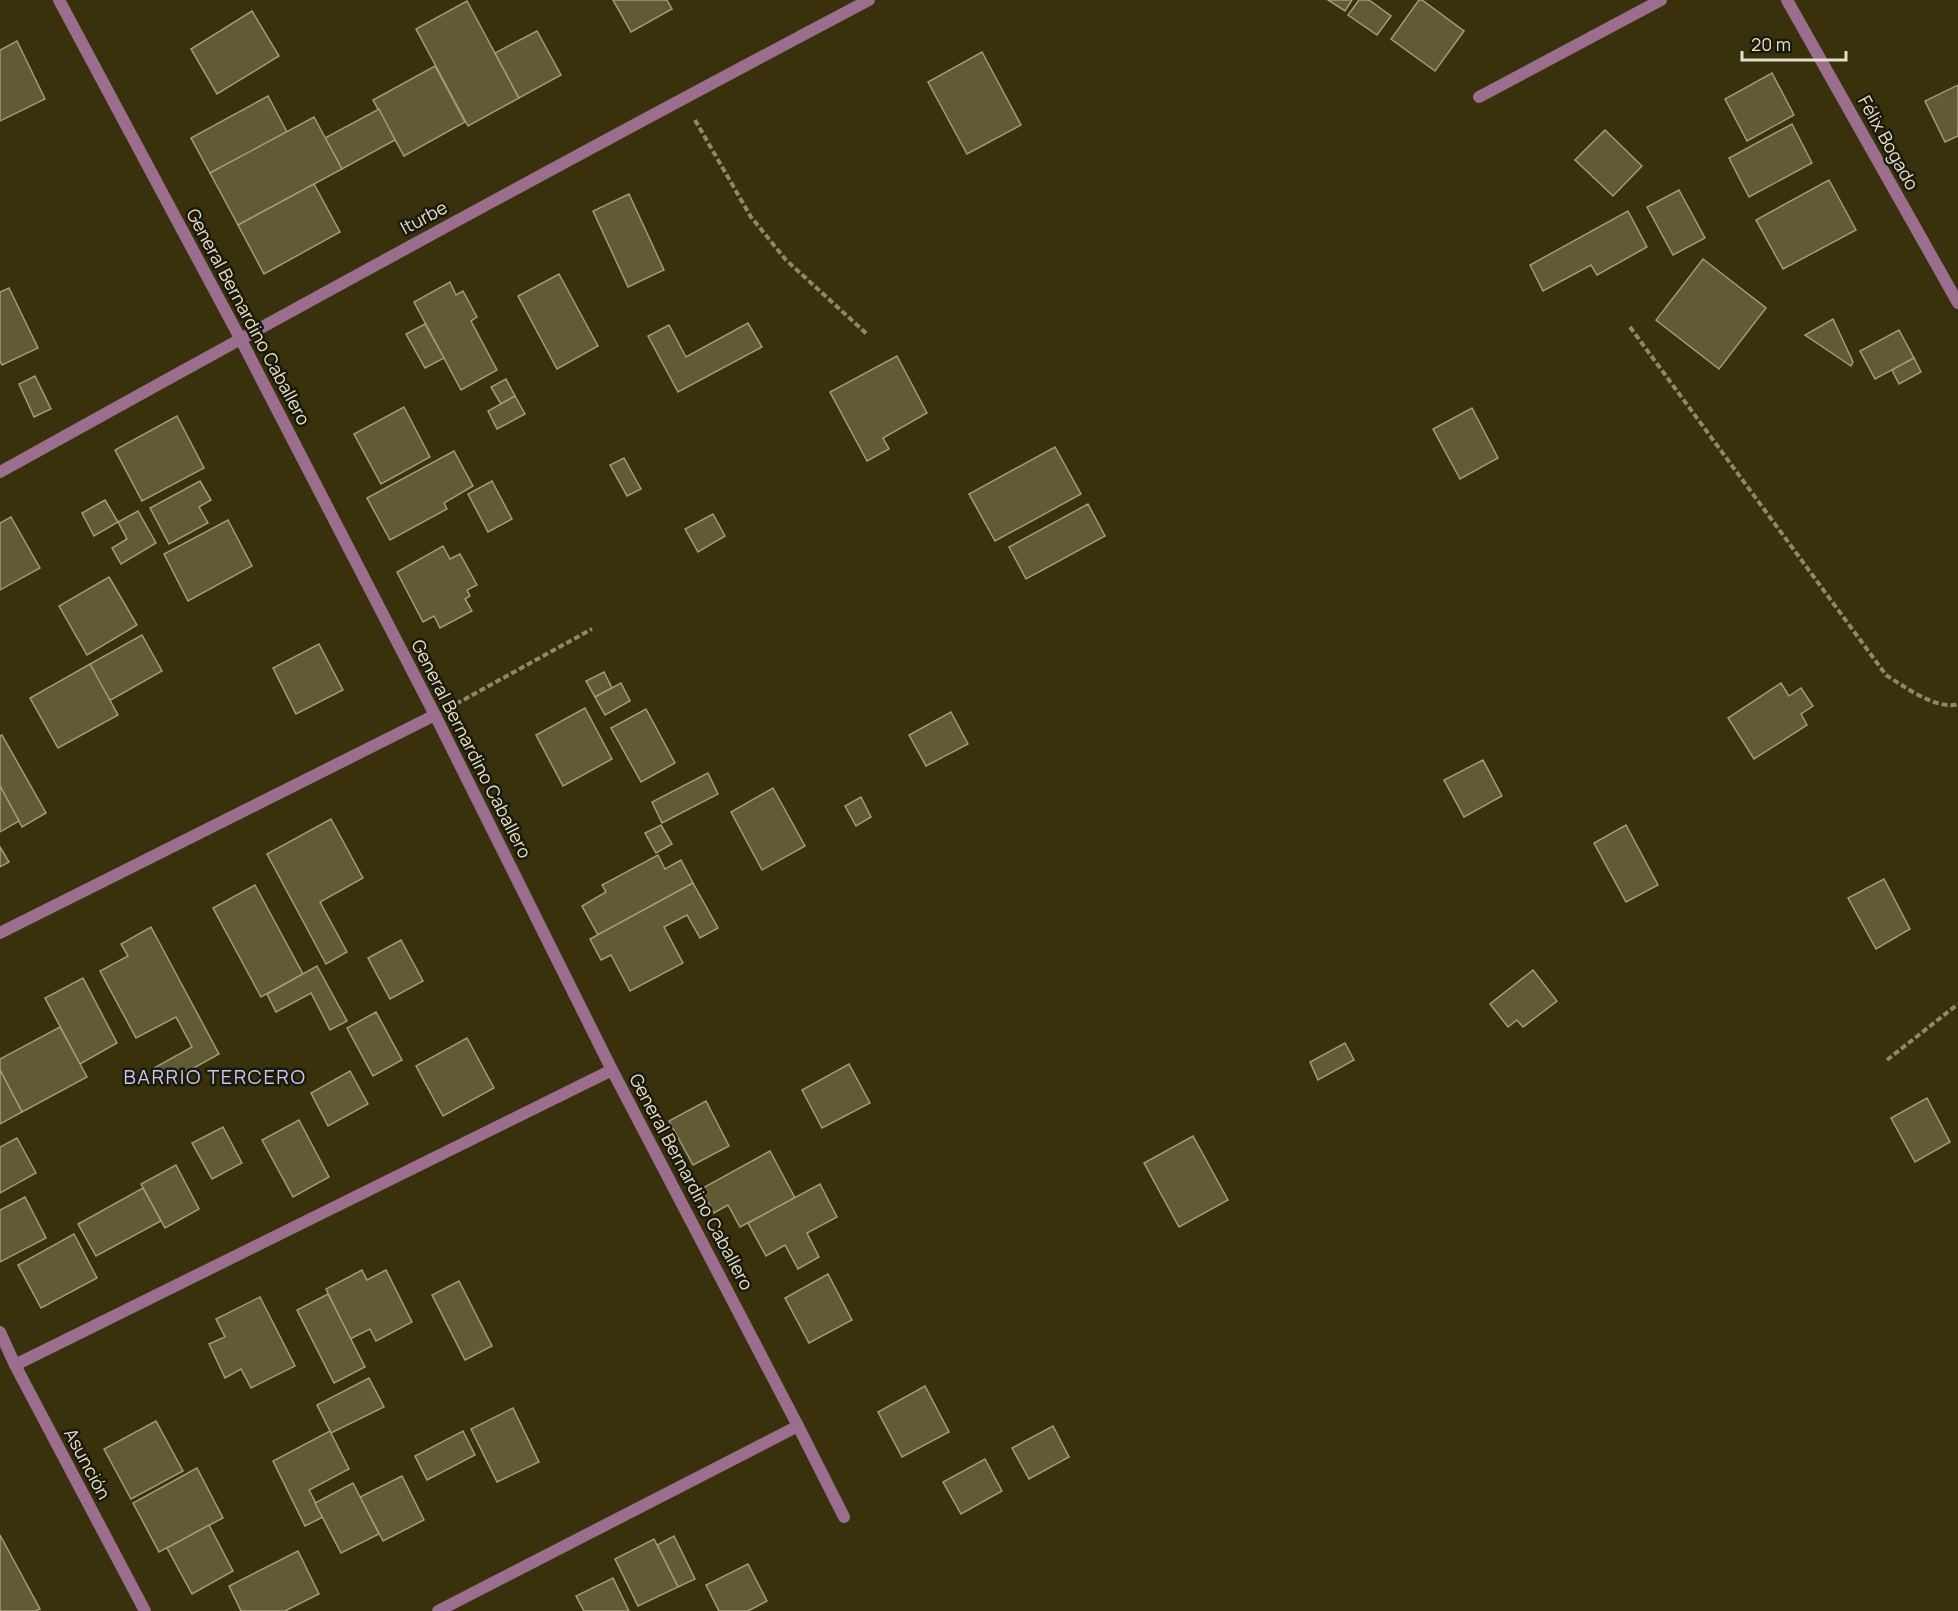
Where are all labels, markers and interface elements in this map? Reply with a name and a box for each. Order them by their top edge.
scale bar [1742,24,1846,62]
text: 20 m [1751,32,1791,56]
street label: Félix Bogado [1853,91,1925,194]
street label: Iturbe [396,195,451,239]
street label: General Bernardino Caballero [181,204,316,429]
street label: General Bernardino Caballero [406,635,538,862]
district label: BARRIO TERCERO [124,1063,306,1090]
street label: General Bernardino Caballero [624,1069,759,1294]
street label: Asunción [59,1424,117,1503]

